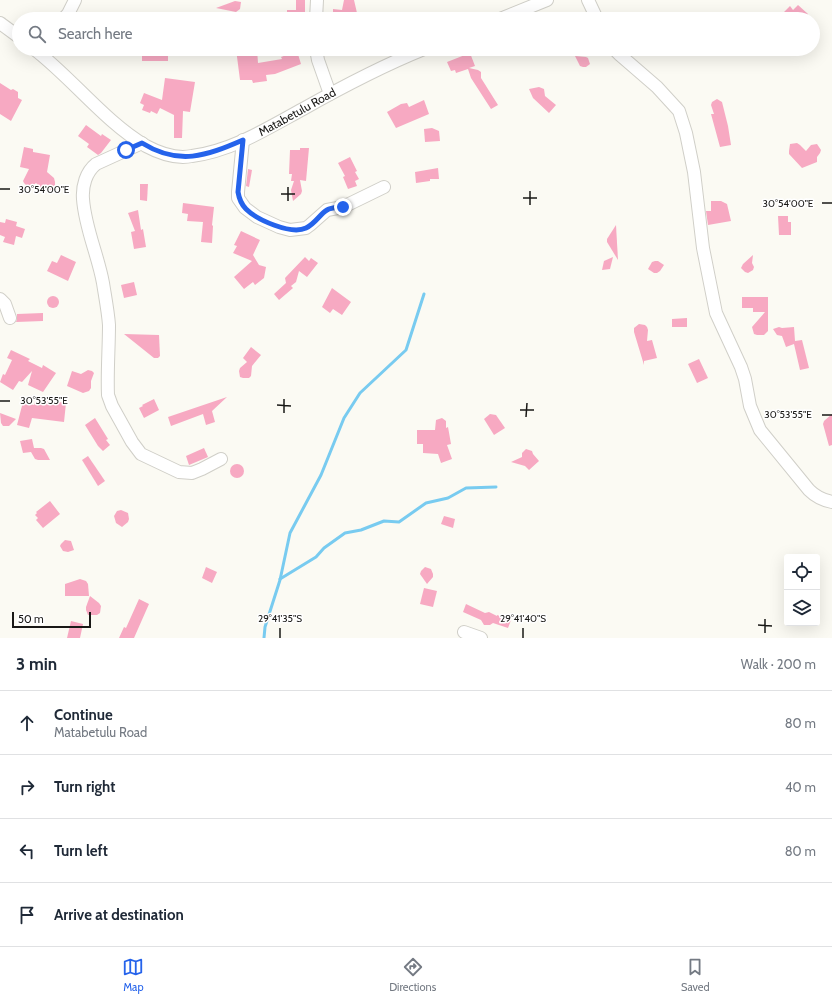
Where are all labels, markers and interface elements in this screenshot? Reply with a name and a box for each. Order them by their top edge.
search box [12,12,820,56]
icon: search [26,23,48,45]
text: Search here [58,25,133,43]
street label: Matabetulu Road [256,84,338,139]
route start [117,141,135,159]
text: 30°54'00"E [19,183,70,196]
text: 30°54'00"E [763,197,814,210]
route end [334,198,352,216]
text: 30°53'55"E [20,394,68,407]
text: 30°53'55"E [764,408,812,421]
map controls [784,554,820,626]
button: locate [784,554,820,590]
button: layers [784,590,820,626]
scale bar [12,610,91,629]
text: 50 m [18,612,44,626]
text: 29°41'35"S [258,612,302,625]
text: 29°41'40"S [500,612,546,625]
text: 3 min [16,654,57,674]
text: Walk · 200 m [741,656,816,672]
text: Continue [54,706,113,724]
icon: ahead [16,712,38,734]
text: 80 m [785,715,816,731]
text: Matabetulu Road [54,724,147,740]
icon: right [16,776,38,798]
text: Turn right [54,778,115,796]
text: 40 m [785,779,816,795]
icon: left [16,840,38,862]
text: Turn left [54,842,108,860]
text: 80 m [785,843,816,859]
icon: arrive [16,904,38,926]
text: Arrive at destination [54,906,184,924]
tab: Map [122,956,144,994]
tab: Directions [389,956,436,994]
tab: Saved [681,956,710,994]

